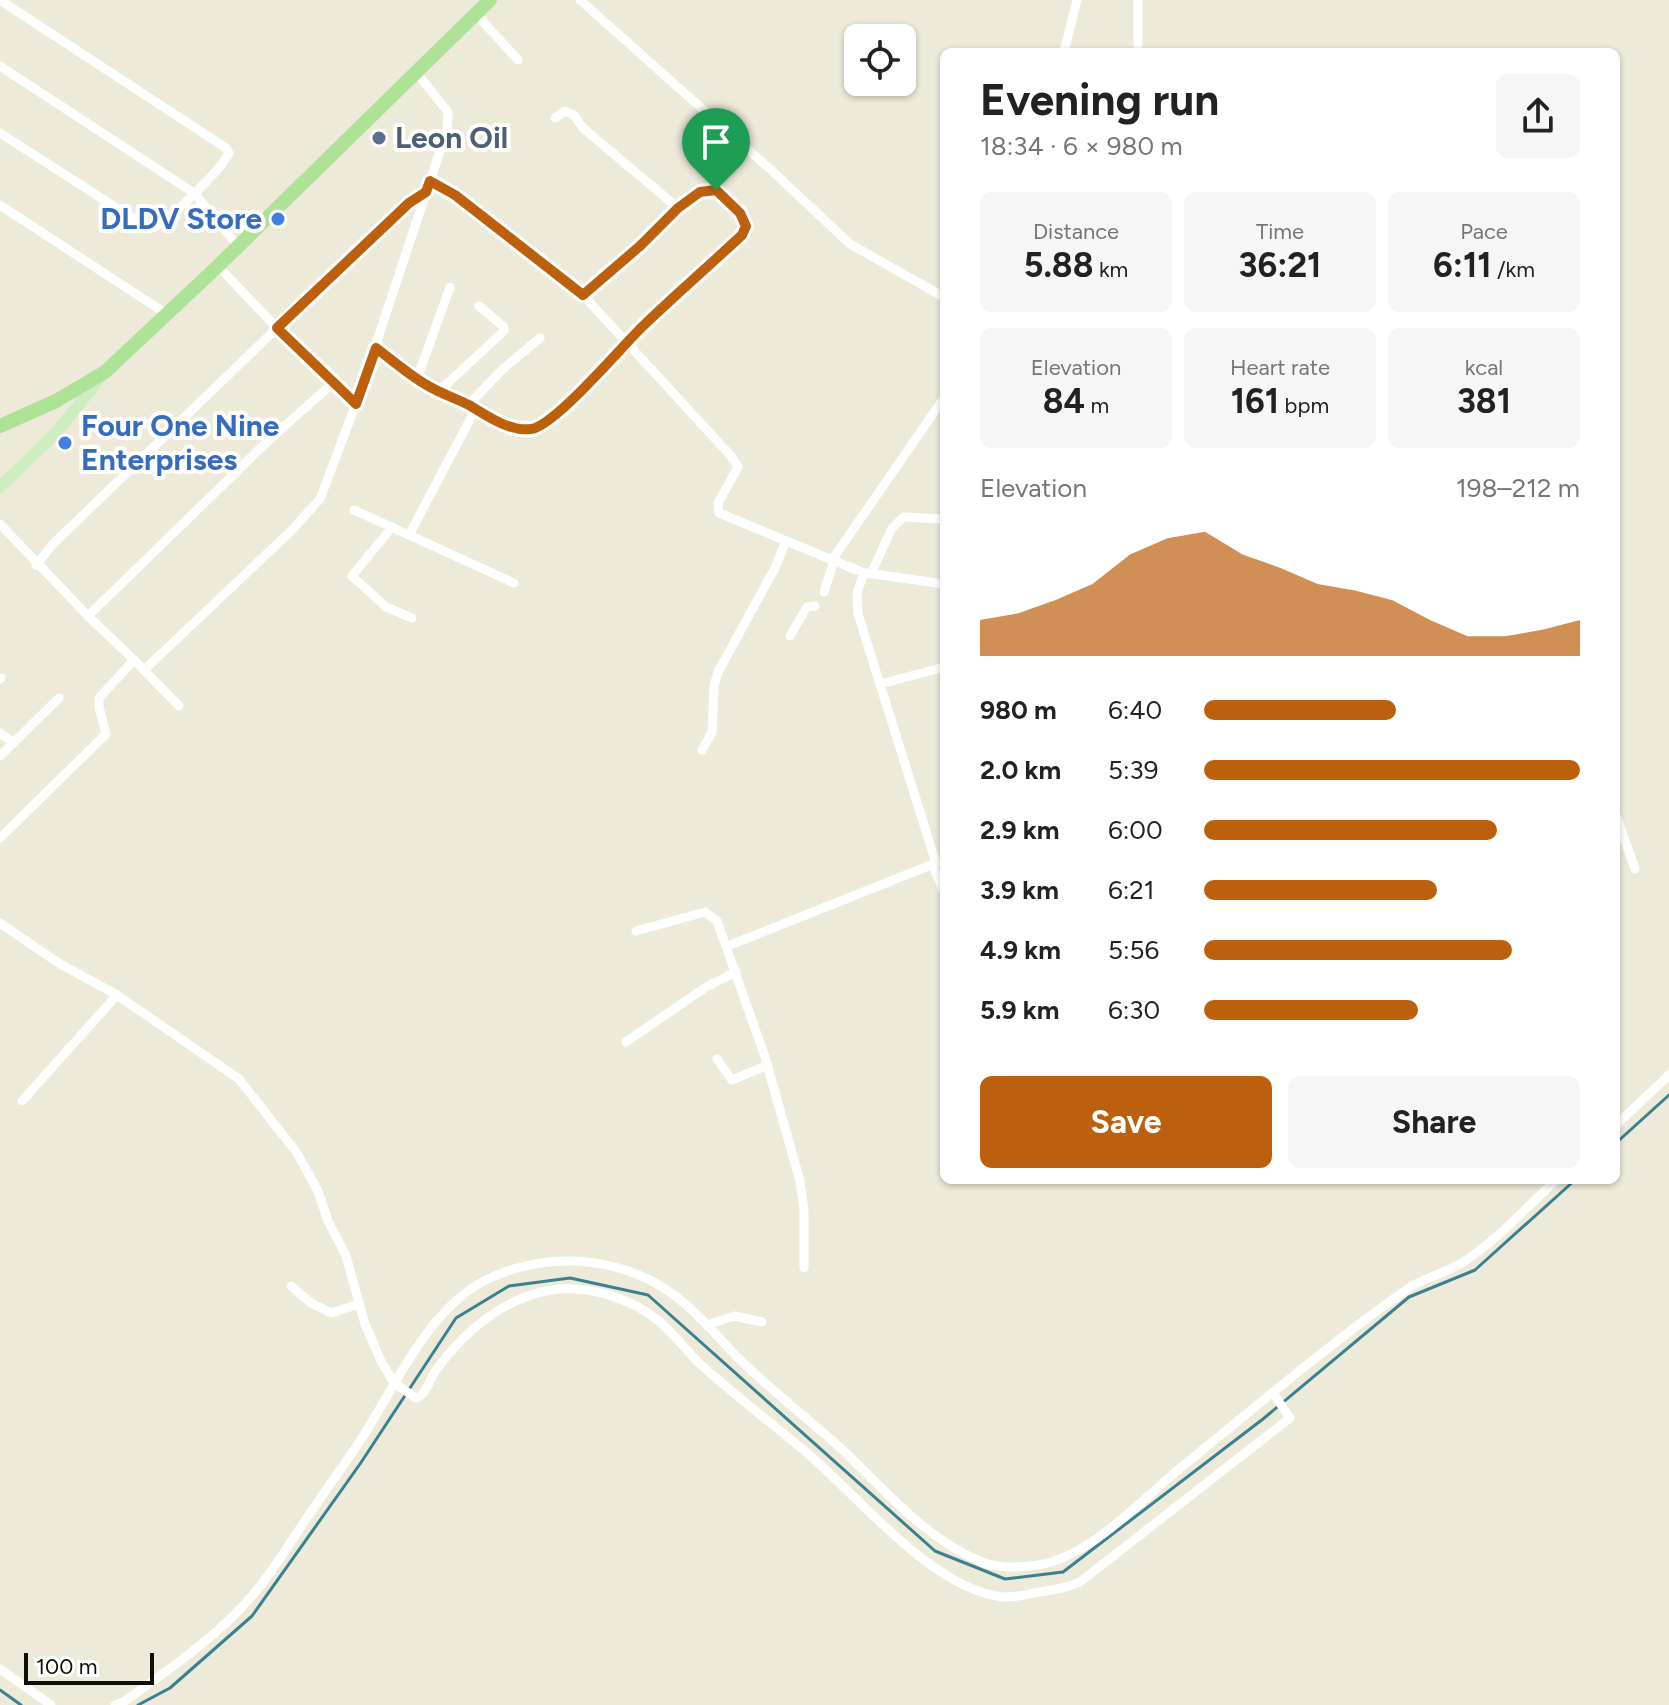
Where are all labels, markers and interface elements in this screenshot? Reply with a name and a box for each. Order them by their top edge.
map controls [844,24,916,96]
button: locate [844,24,916,96]
text: Evening run [980,73,1219,126]
button: share [1496,74,1580,158]
pin [682,108,750,190]
place label: Leon Oil [395,119,508,156]
icon: arrive [694,120,738,164]
marker: Leon Oil [370,129,388,147]
text: 18:34 · 6 × 980 m [980,130,1183,162]
place label: DLDV Store [100,200,262,237]
marker: DLDV Store [269,210,287,228]
text: Distance [1033,218,1119,245]
text: Time [1256,218,1304,245]
text: Pace [1460,218,1508,245]
text: 5.88 [1024,245,1093,286]
text: 36:21 [1239,245,1321,286]
text: 6:11 [1433,245,1492,286]
text: km [1093,256,1128,283]
text: /km [1492,256,1535,283]
text: Elevation [1031,354,1121,381]
text: Heart rate [1230,354,1330,381]
text: kcal [1465,354,1503,381]
text: 84 [1043,381,1085,422]
text: 161 [1231,381,1279,422]
text: 381 [1457,381,1511,422]
text: m [1085,392,1109,419]
text: bpm [1279,392,1329,419]
place label: Four One Nine Enterprises [81,407,280,478]
marker: Four One Nine Enterprises [56,434,74,452]
text: Elevation [980,472,1087,504]
text: 198–212 m [1456,472,1580,504]
text: 980 m [980,694,1057,726]
text: 6:40 [1108,694,1162,726]
text: 2.0 km [980,754,1061,786]
text: 5:39 [1108,754,1158,786]
text: 2.9 km [980,814,1059,846]
text: 6:00 [1108,814,1163,846]
text: 3.9 km [980,874,1059,906]
text: 6:21 [1108,874,1155,906]
text: 4.9 km [980,934,1061,966]
text: 5:56 [1108,934,1159,966]
text: 5.9 km [980,994,1059,1026]
text: 6:30 [1108,994,1160,1026]
button: Save [980,1076,1272,1168]
button: Share [1288,1076,1580,1168]
scale bar [24,1649,154,1685]
text: 100 m [36,1653,97,1680]

